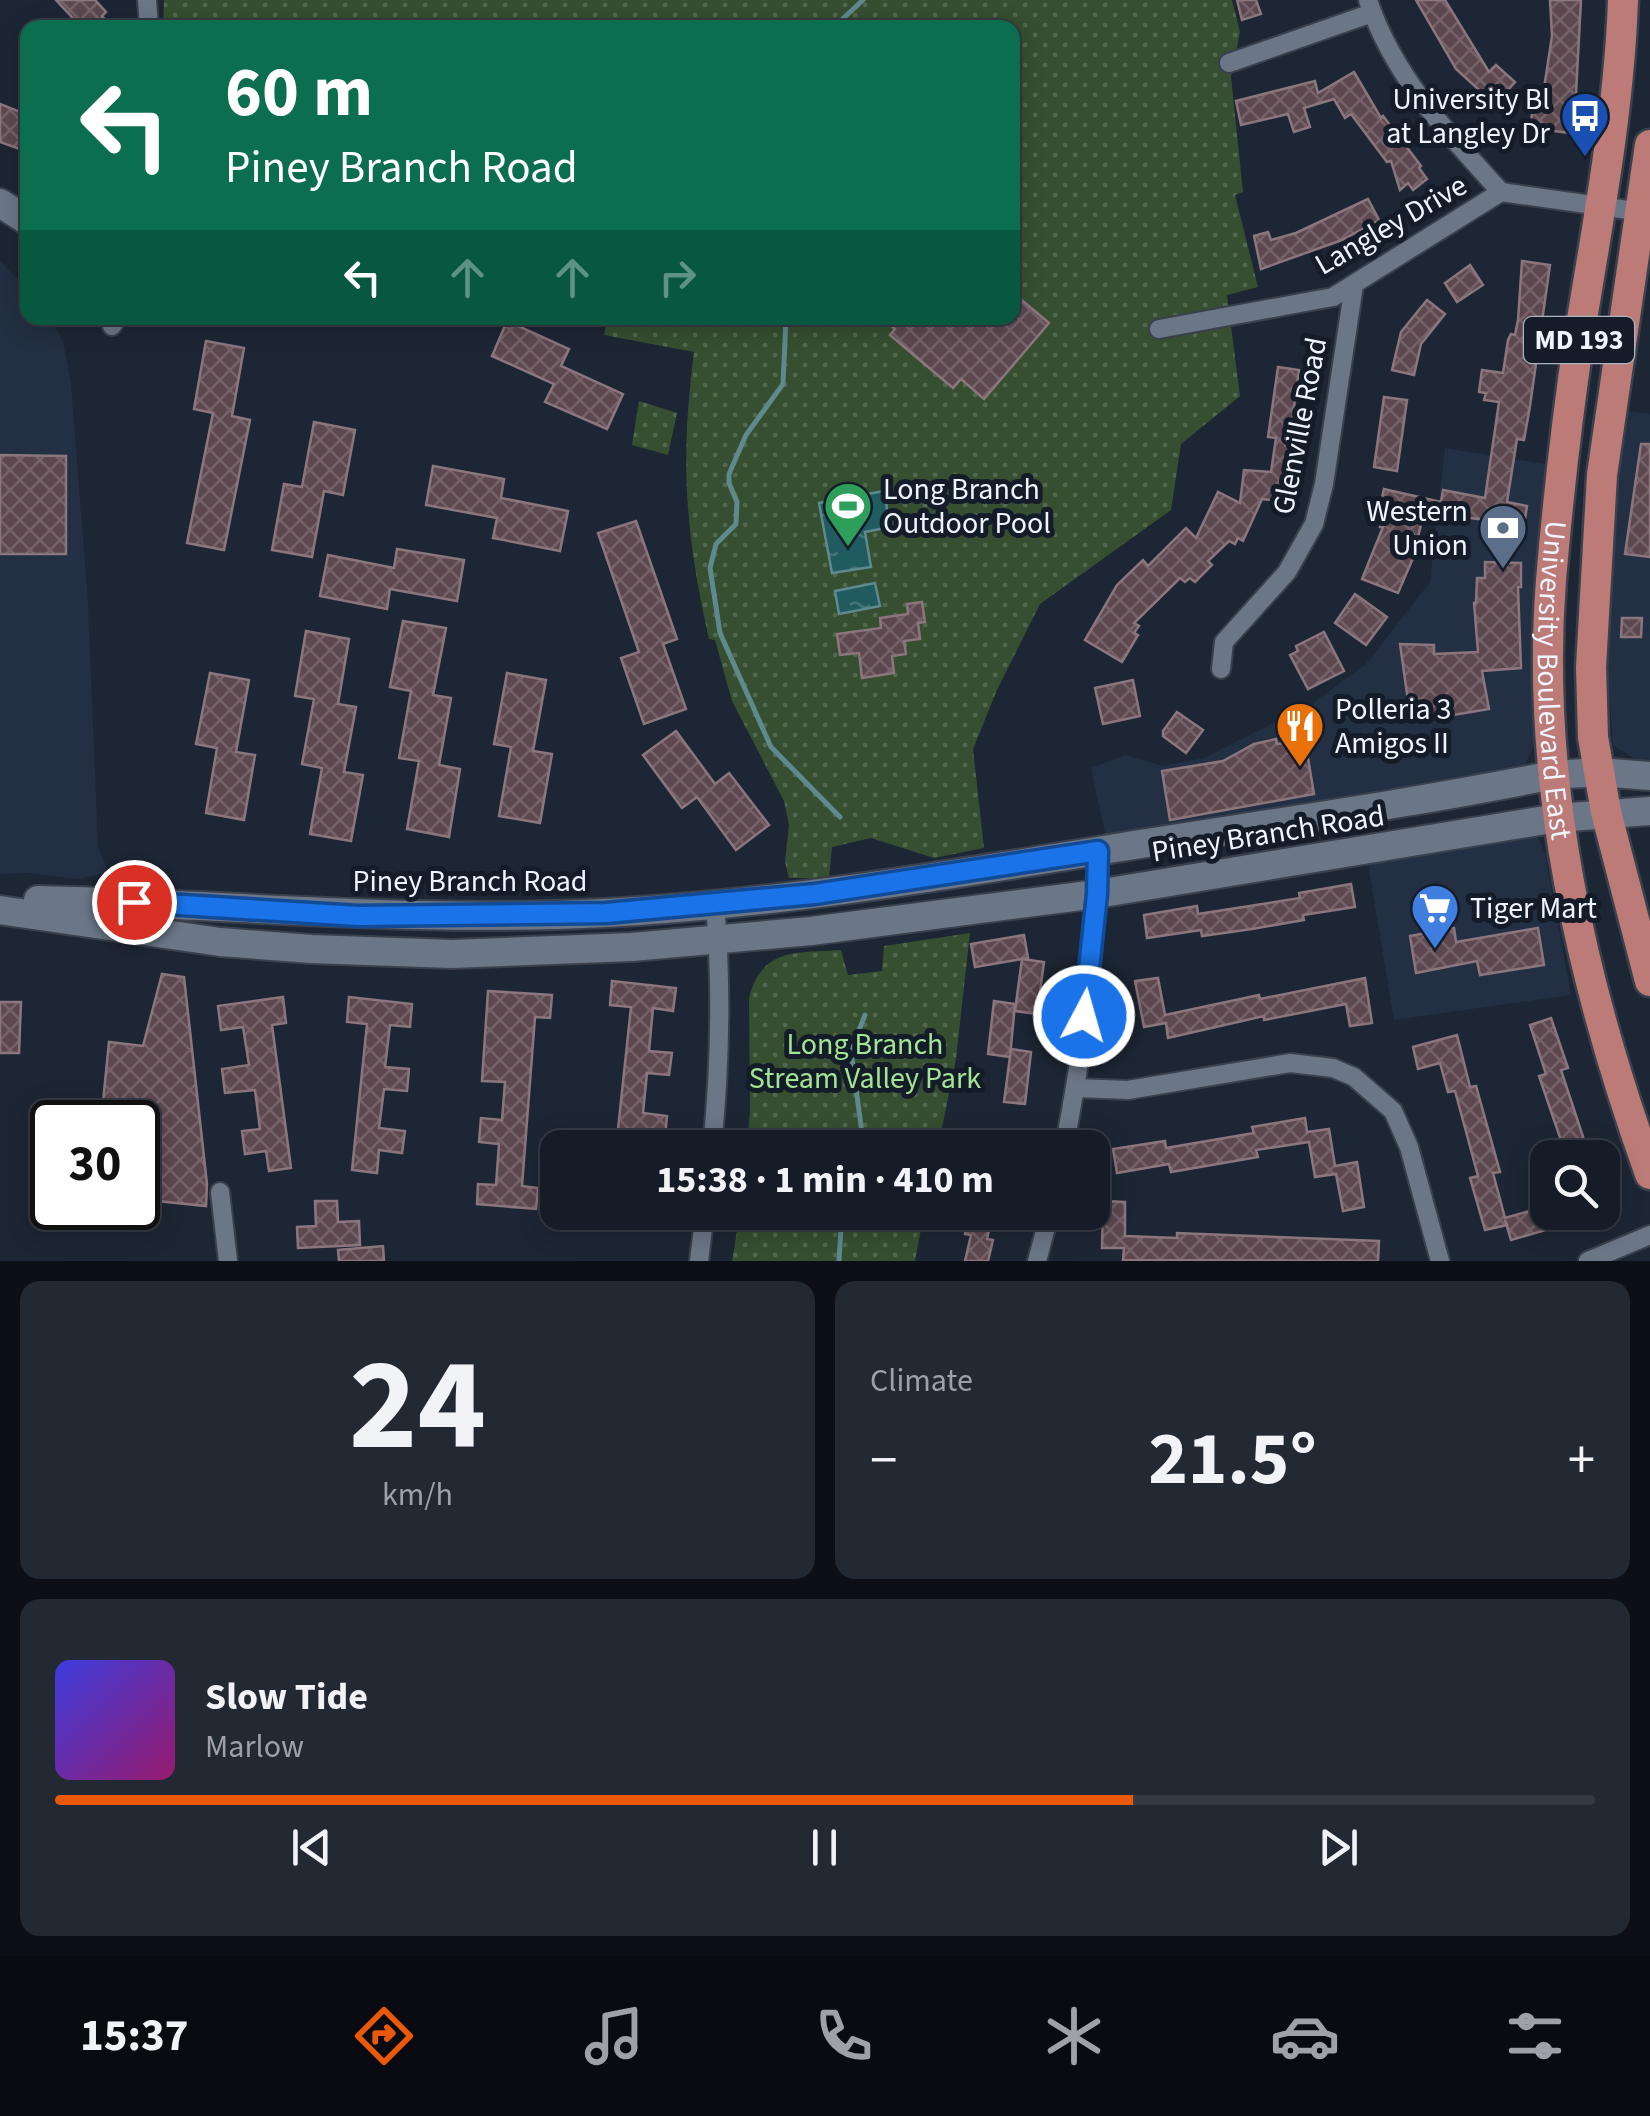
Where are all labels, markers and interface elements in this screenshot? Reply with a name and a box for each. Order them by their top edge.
text: 60 m [225,43,373,143]
icon: left [60,60,190,190]
place label: University Bl at Langley Dr [1386,78,1551,155]
bus stop icon: University Bl at Langley Dr [1559,90,1611,158]
text: Piney Branch Road [225,136,578,200]
street label: Langley Drive [1307,164,1475,286]
icon: left [335,250,390,305]
icon: ahead [440,250,495,305]
icon: ahead [545,250,600,305]
icon: right [650,250,705,305]
road number: MD 193 [1524,317,1634,363]
street label: Glenville Road [1262,334,1338,518]
place label: Long Branch Outdoor Pool [883,468,1051,545]
sports icon: Long Branch Outdoor Pool [822,480,874,548]
place label: Western Union [1366,490,1468,567]
bank icon: Western Union [1477,502,1529,570]
street label: University Boulevard East [1526,519,1583,842]
place label: Polleria 3 Amigos II [1335,688,1452,765]
restaurant icon: Polleria 3 Amigos II [1274,700,1326,768]
street label: Piney Branch Road [1149,794,1387,874]
pin [92,860,177,945]
street label: Piney Branch Road [352,860,588,903]
icon: arrive [107,875,162,930]
supermarket icon: Tiger Mart [1409,882,1461,950]
place label: Tiger Mart [1470,887,1597,930]
position arrow [1032,964,1136,1068]
park label: Long Branch Stream Valley Park [749,1023,981,1100]
speed limit sign: 30 [30,1100,160,1230]
map controls [1530,1140,1620,1230]
button: search [1530,1140,1620,1230]
text: 15:38 · 1 min · 410 m [656,1153,994,1207]
text: 24 [349,1314,486,1499]
text: Climate [870,1358,973,1404]
text: 21.5° [1148,1406,1317,1513]
text: − [870,1422,897,1500]
text: + [1568,1422,1595,1500]
text: km/h [382,1472,453,1518]
text: Slow Tide [205,1670,368,1724]
text: Marlow [205,1724,304,1770]
icon: previous [284,1820,339,1875]
icon: pause [797,1820,852,1875]
icon: next [1311,1820,1366,1875]
icon: directions [349,2001,419,2071]
icon: music [579,2001,649,2071]
icon: phone [809,2001,879,2071]
icon: climate [1039,2001,1109,2071]
icon: car [1270,2001,1340,2071]
icon: filters [1500,2001,1570,2071]
text: 15:37 [80,2004,189,2068]

